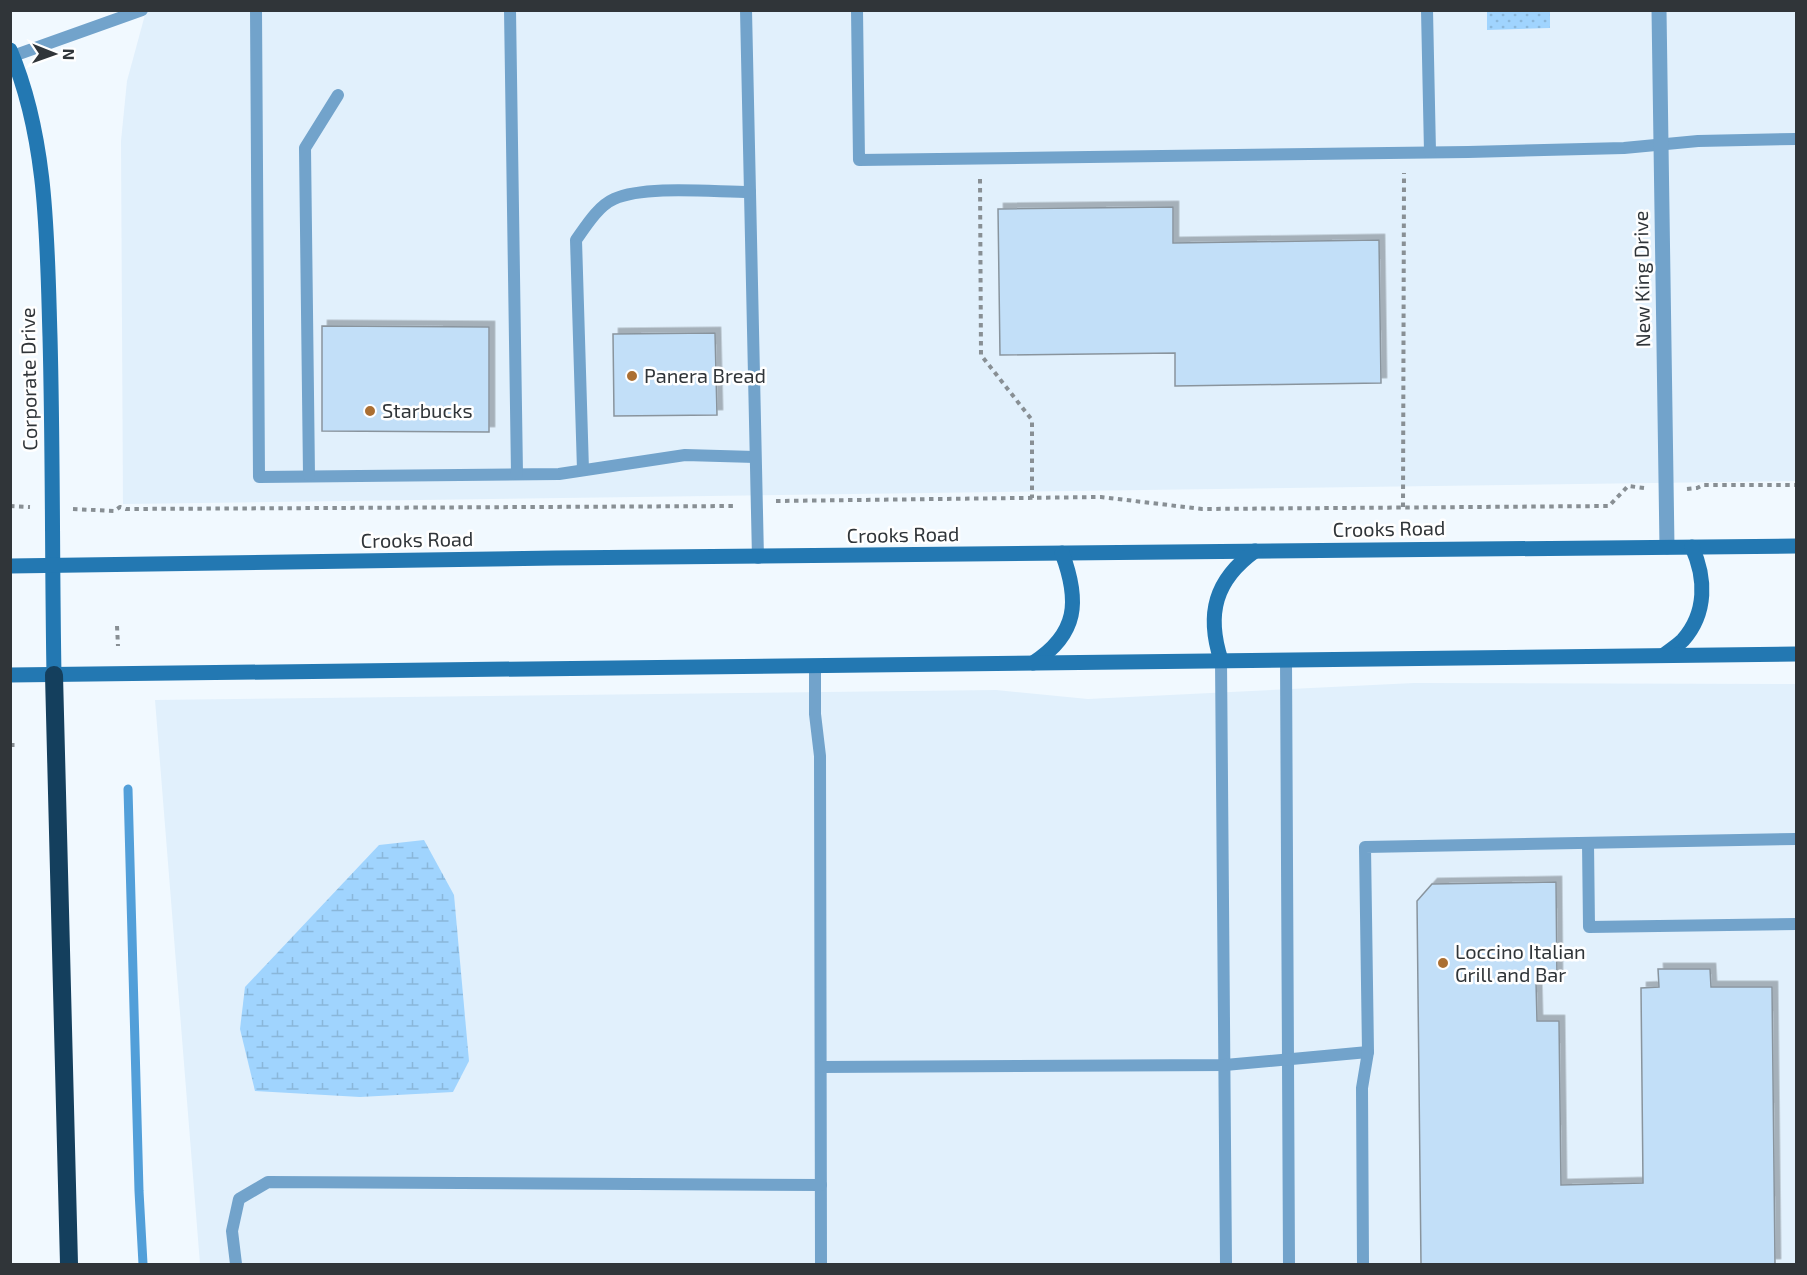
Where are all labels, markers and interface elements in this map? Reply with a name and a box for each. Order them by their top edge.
north arrow [24,24,84,84]
text: N [60,48,79,60]
street label: New King Drive [1628,210,1654,348]
street label: Corporate Drive [15,307,41,451]
place label: Panera Bread [644,363,766,387]
marker: Panera Bread [625,369,639,383]
place label: Starbucks [382,398,473,422]
marker: Starbucks [363,404,377,418]
street label: Crooks Road [1332,515,1446,541]
street label: Crooks Road [846,521,960,547]
street label: Crooks Road [360,526,474,552]
place label: Loccino Italian Grill and Bar [1455,939,1586,986]
marker: Loccino Italian Grill and Bar [1436,956,1450,970]

